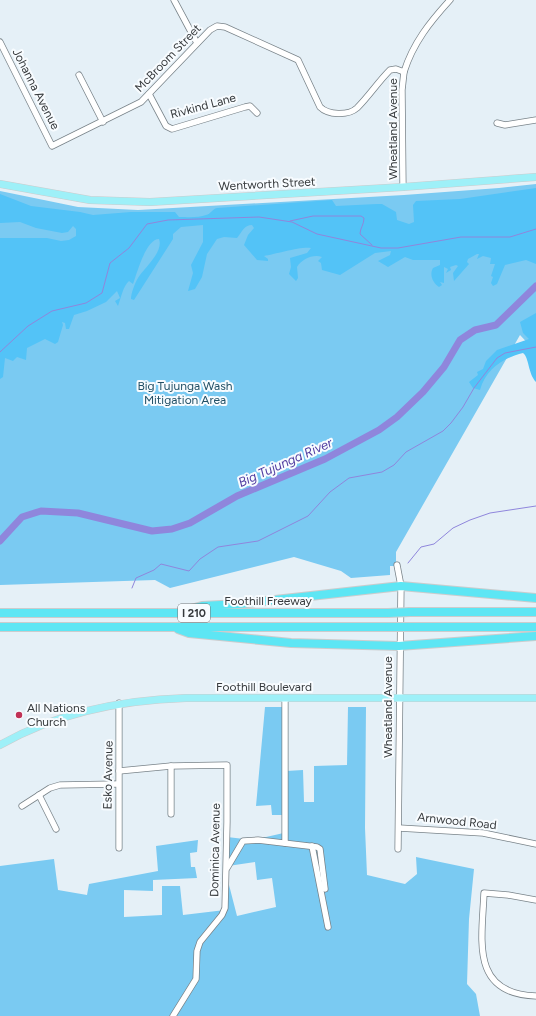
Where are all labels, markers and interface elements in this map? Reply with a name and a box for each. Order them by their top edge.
street label: McBroom Street [132,21,204,95]
street label: Johanna Avenue [10,46,63,132]
street label: Wheatland Avenue [386,78,400,180]
street label: Rivkind Lane [169,90,238,121]
street label: Wentworth Street [218,174,316,194]
park label: Big Tujunga Wash Mitigation Area [137,379,233,407]
water label: Big Tujunga River [236,435,335,490]
street label: Foothill Freeway [224,594,313,608]
road number: I 210 [178,604,210,622]
street label: Wheatland Avenue [381,656,395,758]
street label: Foothill Boulevard [216,680,312,694]
place label: All Nations Church [27,701,86,729]
marker: All Nations Church [14,710,24,720]
street label: Esko Avenue [100,740,116,810]
street label: Dominica Avenue [207,803,223,897]
street label: Arnwood Road [417,810,497,832]

